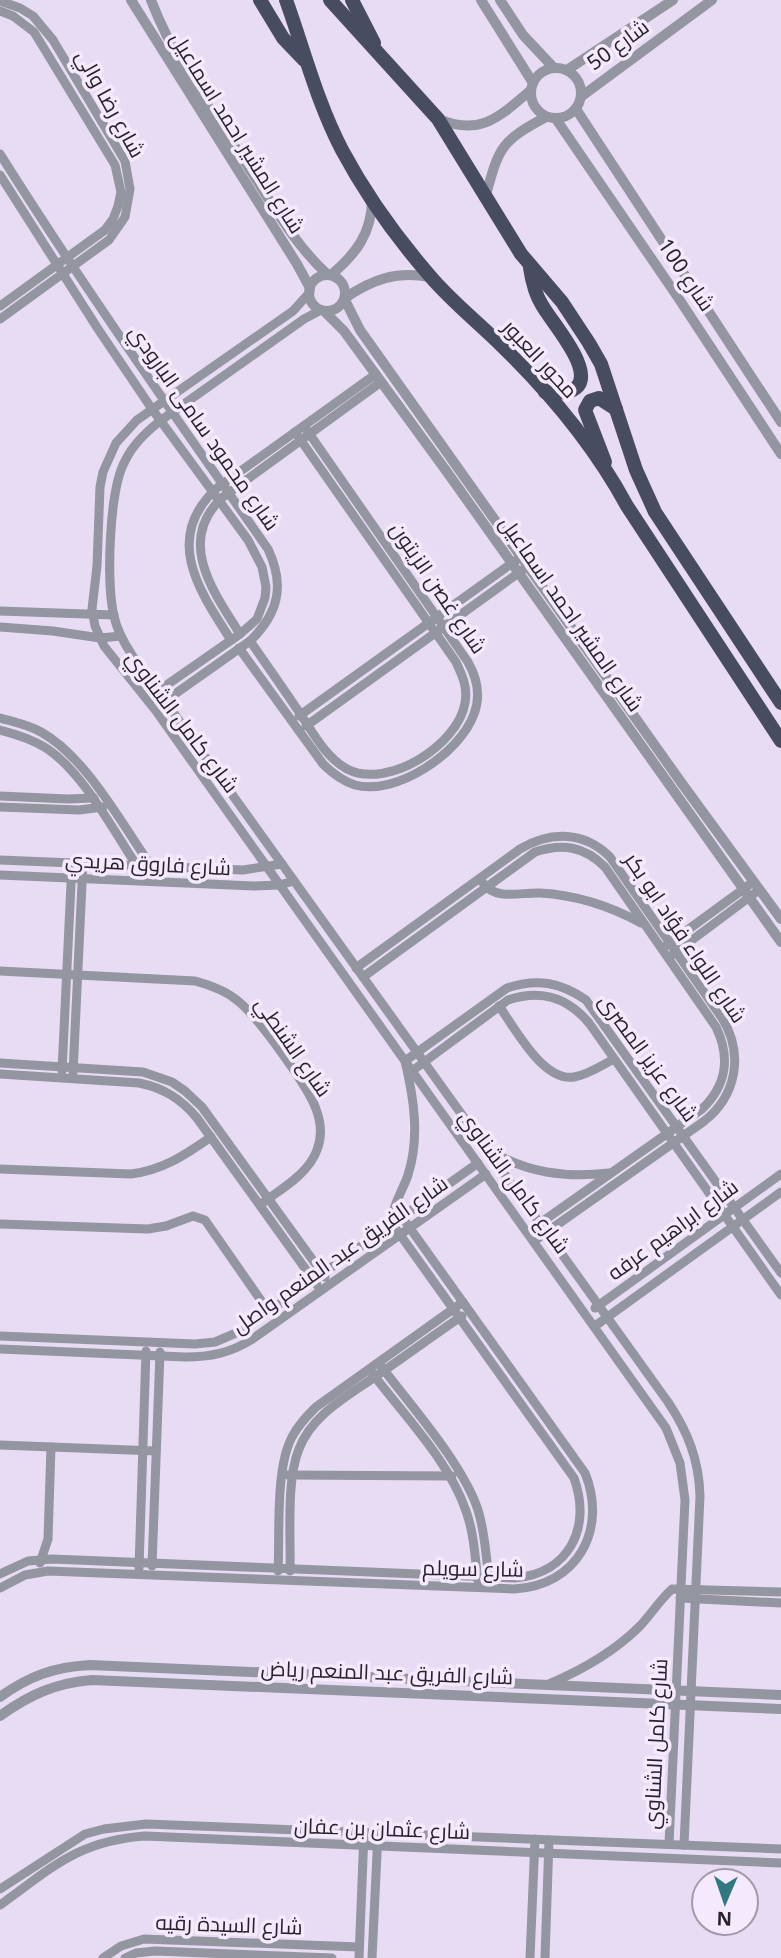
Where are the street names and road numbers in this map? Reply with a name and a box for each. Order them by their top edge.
street label: شارع 50 [581,12,655,77]
street label: شارع المشير احمد اسماعيل [164,26,311,239]
street label: شارع رضا والي [67,45,152,164]
street label: شارع 100 [651,233,721,317]
street label: محور العبور [496,312,584,404]
street label: شارع محمود سامى البارودي [121,319,287,538]
street label: شارع المشير احمد اسماعيل [493,510,650,717]
street label: شارع غصن الزيتون [384,516,493,659]
street label: شارع كامل الشناوي [118,645,245,800]
street label: شارع فاروق هريدي [64,845,232,884]
street label: شارع اللواء فؤاد ابو بكر [617,846,753,1028]
street label: شارع عزيز المصرى [592,988,705,1128]
street label: شارع الشنطي [247,991,339,1104]
street label: شارع كامل الشناوي [451,1104,576,1261]
street label: شارع الفريق عبد المنعم واصل [226,1169,454,1340]
street label: شارع ابراهيم عرفه [601,1172,744,1287]
street label: شارع سويلم [422,1553,524,1584]
street label: شارع الفريق عبد المنعم رياض [260,1654,514,1691]
street label: شارع كامل الشناوي [637,1658,676,1830]
street label: شارع عثمان بن عفان [293,1811,471,1846]
street label: شارع السيدة رقيه [155,1907,303,1942]

